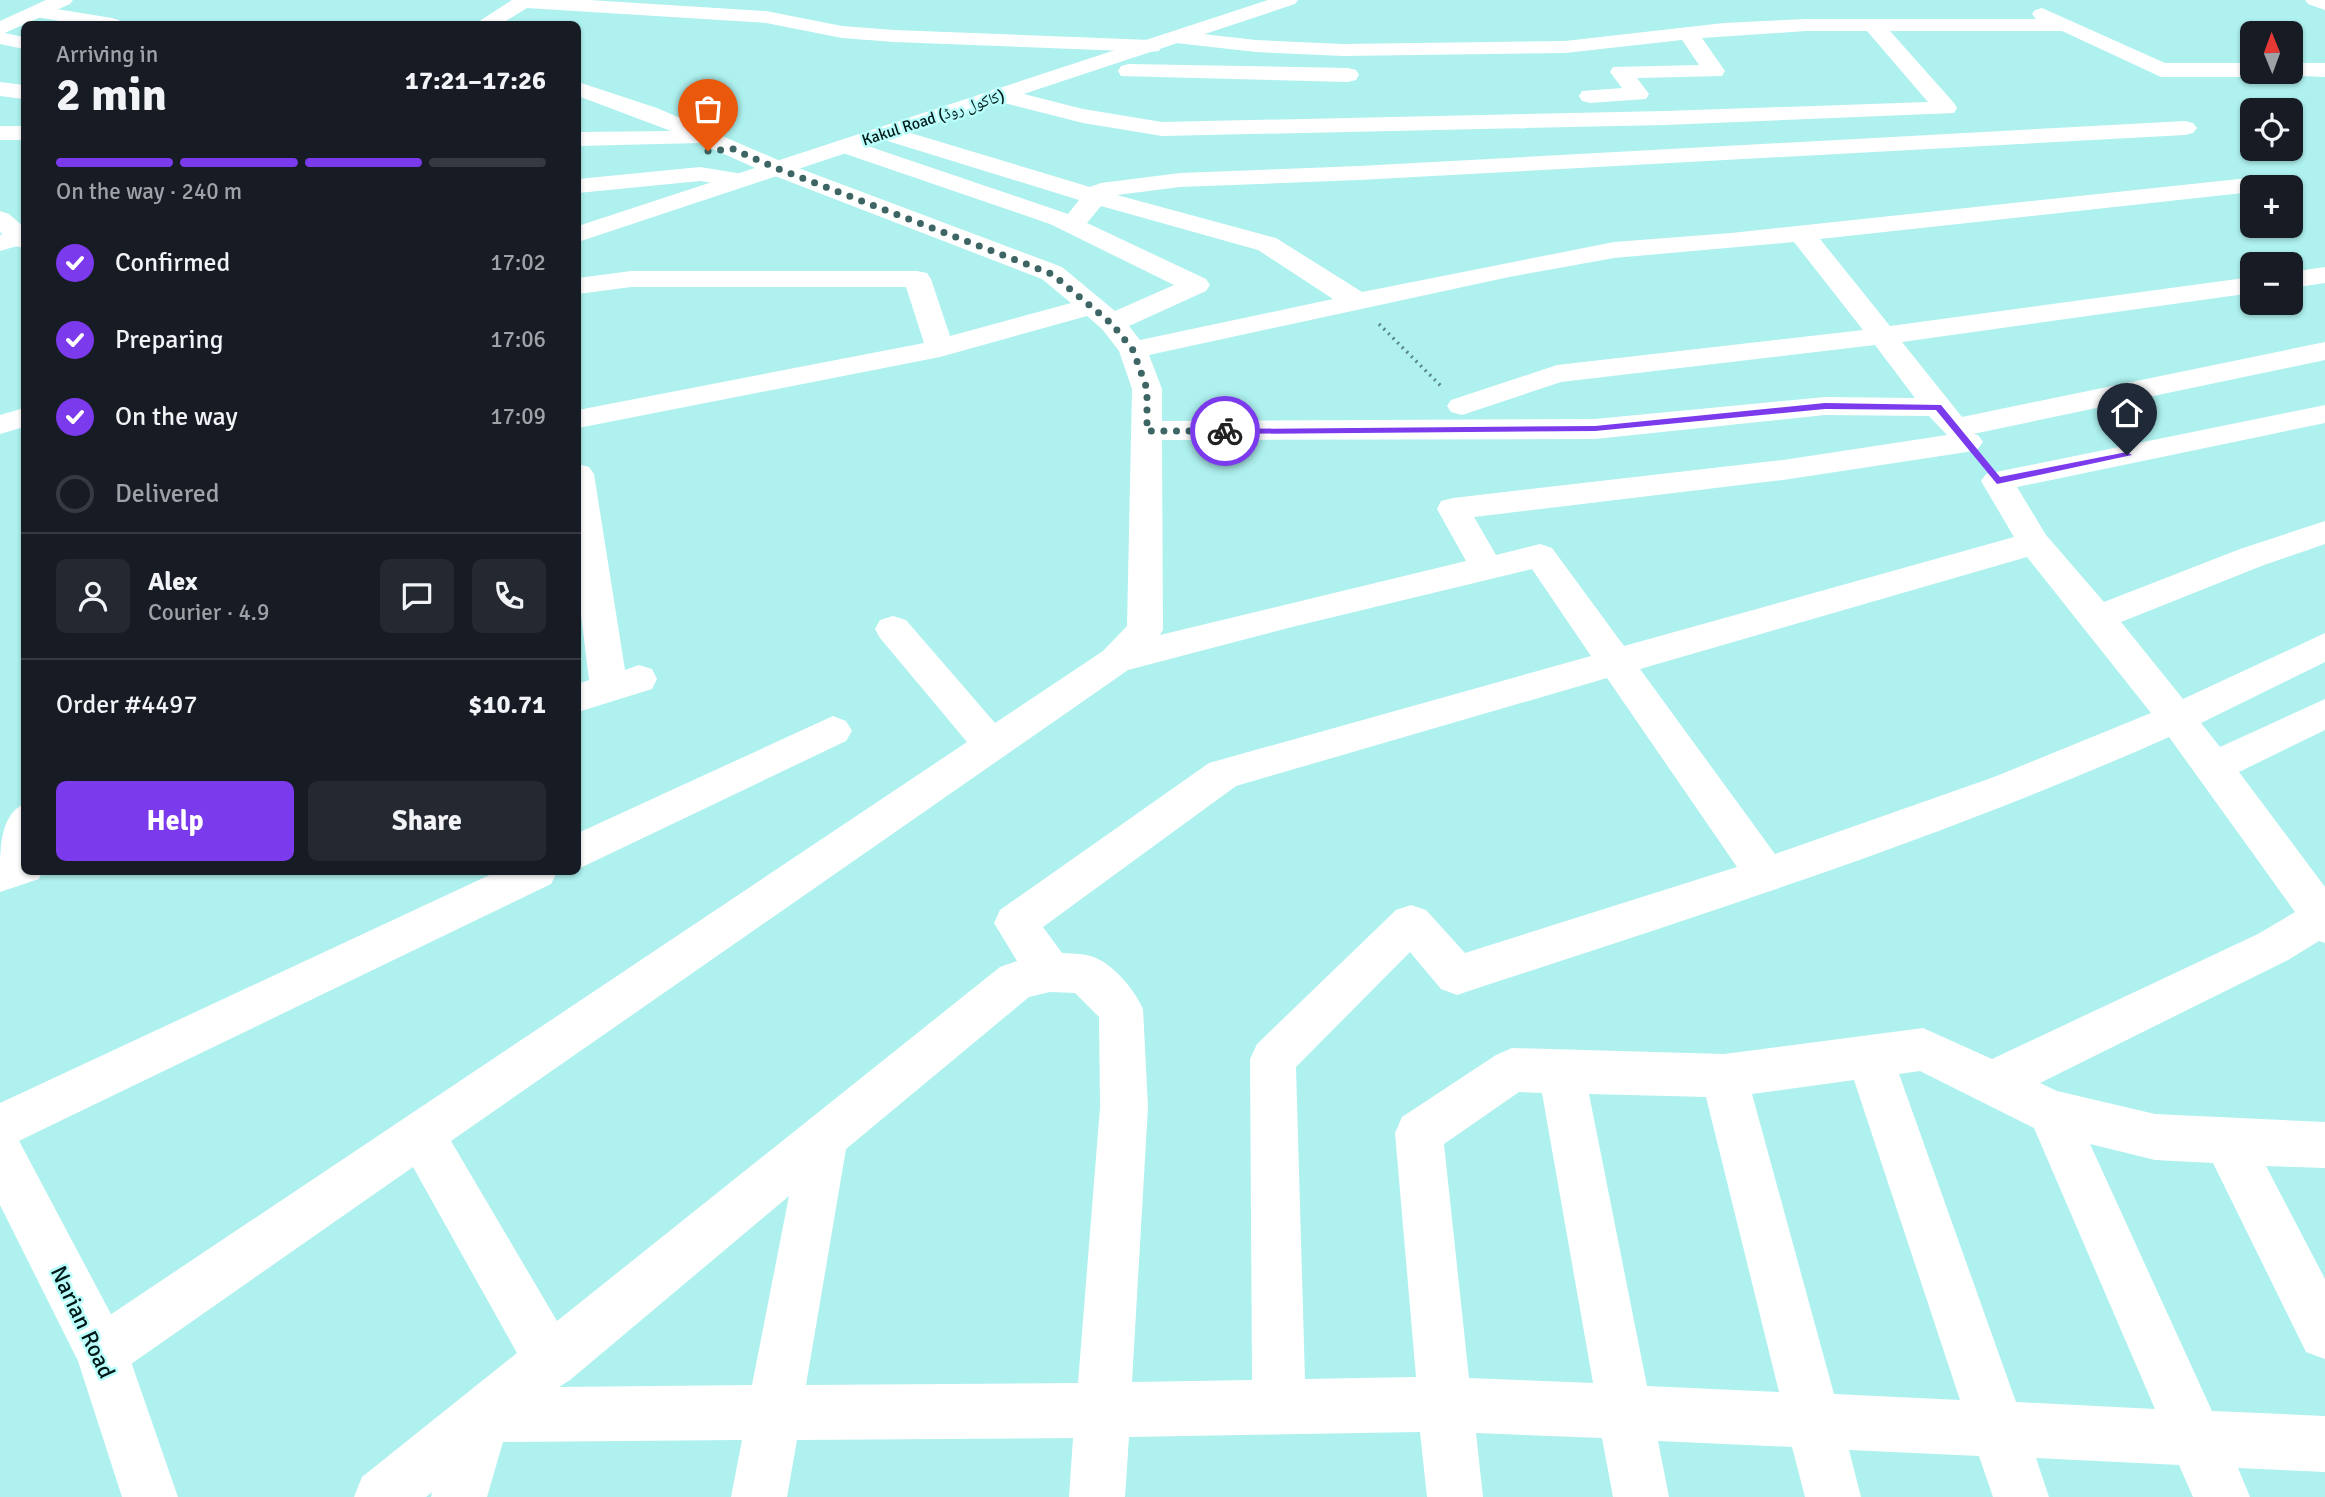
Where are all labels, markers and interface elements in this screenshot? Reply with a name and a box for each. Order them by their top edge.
north arrow [2240,21,2303,84]
map controls [2240,21,2303,315]
text: Arriving in [56,40,158,69]
text: 17:21–17:26 [405,65,546,97]
text: 2 min [56,67,167,123]
pin [678,79,738,151]
street label: Kakul Road (کاکول روڈ) [859,85,1007,150]
icon: bag [689,90,727,128]
button: locate [2240,98,2303,161]
button: + [2240,175,2303,238]
text: On the way · 240 m [56,177,242,206]
icon: check [56,244,94,282]
text: Confirmed [115,247,230,279]
text: 17:02 [490,248,546,277]
button: − [2240,252,2303,315]
icon: check [56,321,94,359]
text: Preparing [115,324,223,356]
text: 17:06 [490,325,546,354]
pin [2097,383,2157,455]
icon: home [2108,394,2146,432]
courier [1190,396,1260,466]
icon: check [56,398,94,436]
text: On the way [115,401,238,433]
text: 17:09 [490,402,546,431]
icon: bike [1206,412,1244,450]
text: Delivered [115,478,220,510]
button: person [56,559,130,633]
button: chat [380,559,454,633]
button: phone [472,559,546,633]
text: Alex [148,566,198,598]
text: Courier · 4.9 [148,598,269,627]
text: Order #4497 [56,689,197,721]
text: $10.71 [468,689,546,721]
button: Help [56,781,294,861]
button: Share [308,781,546,861]
street label: Narian Road [44,1261,121,1383]

